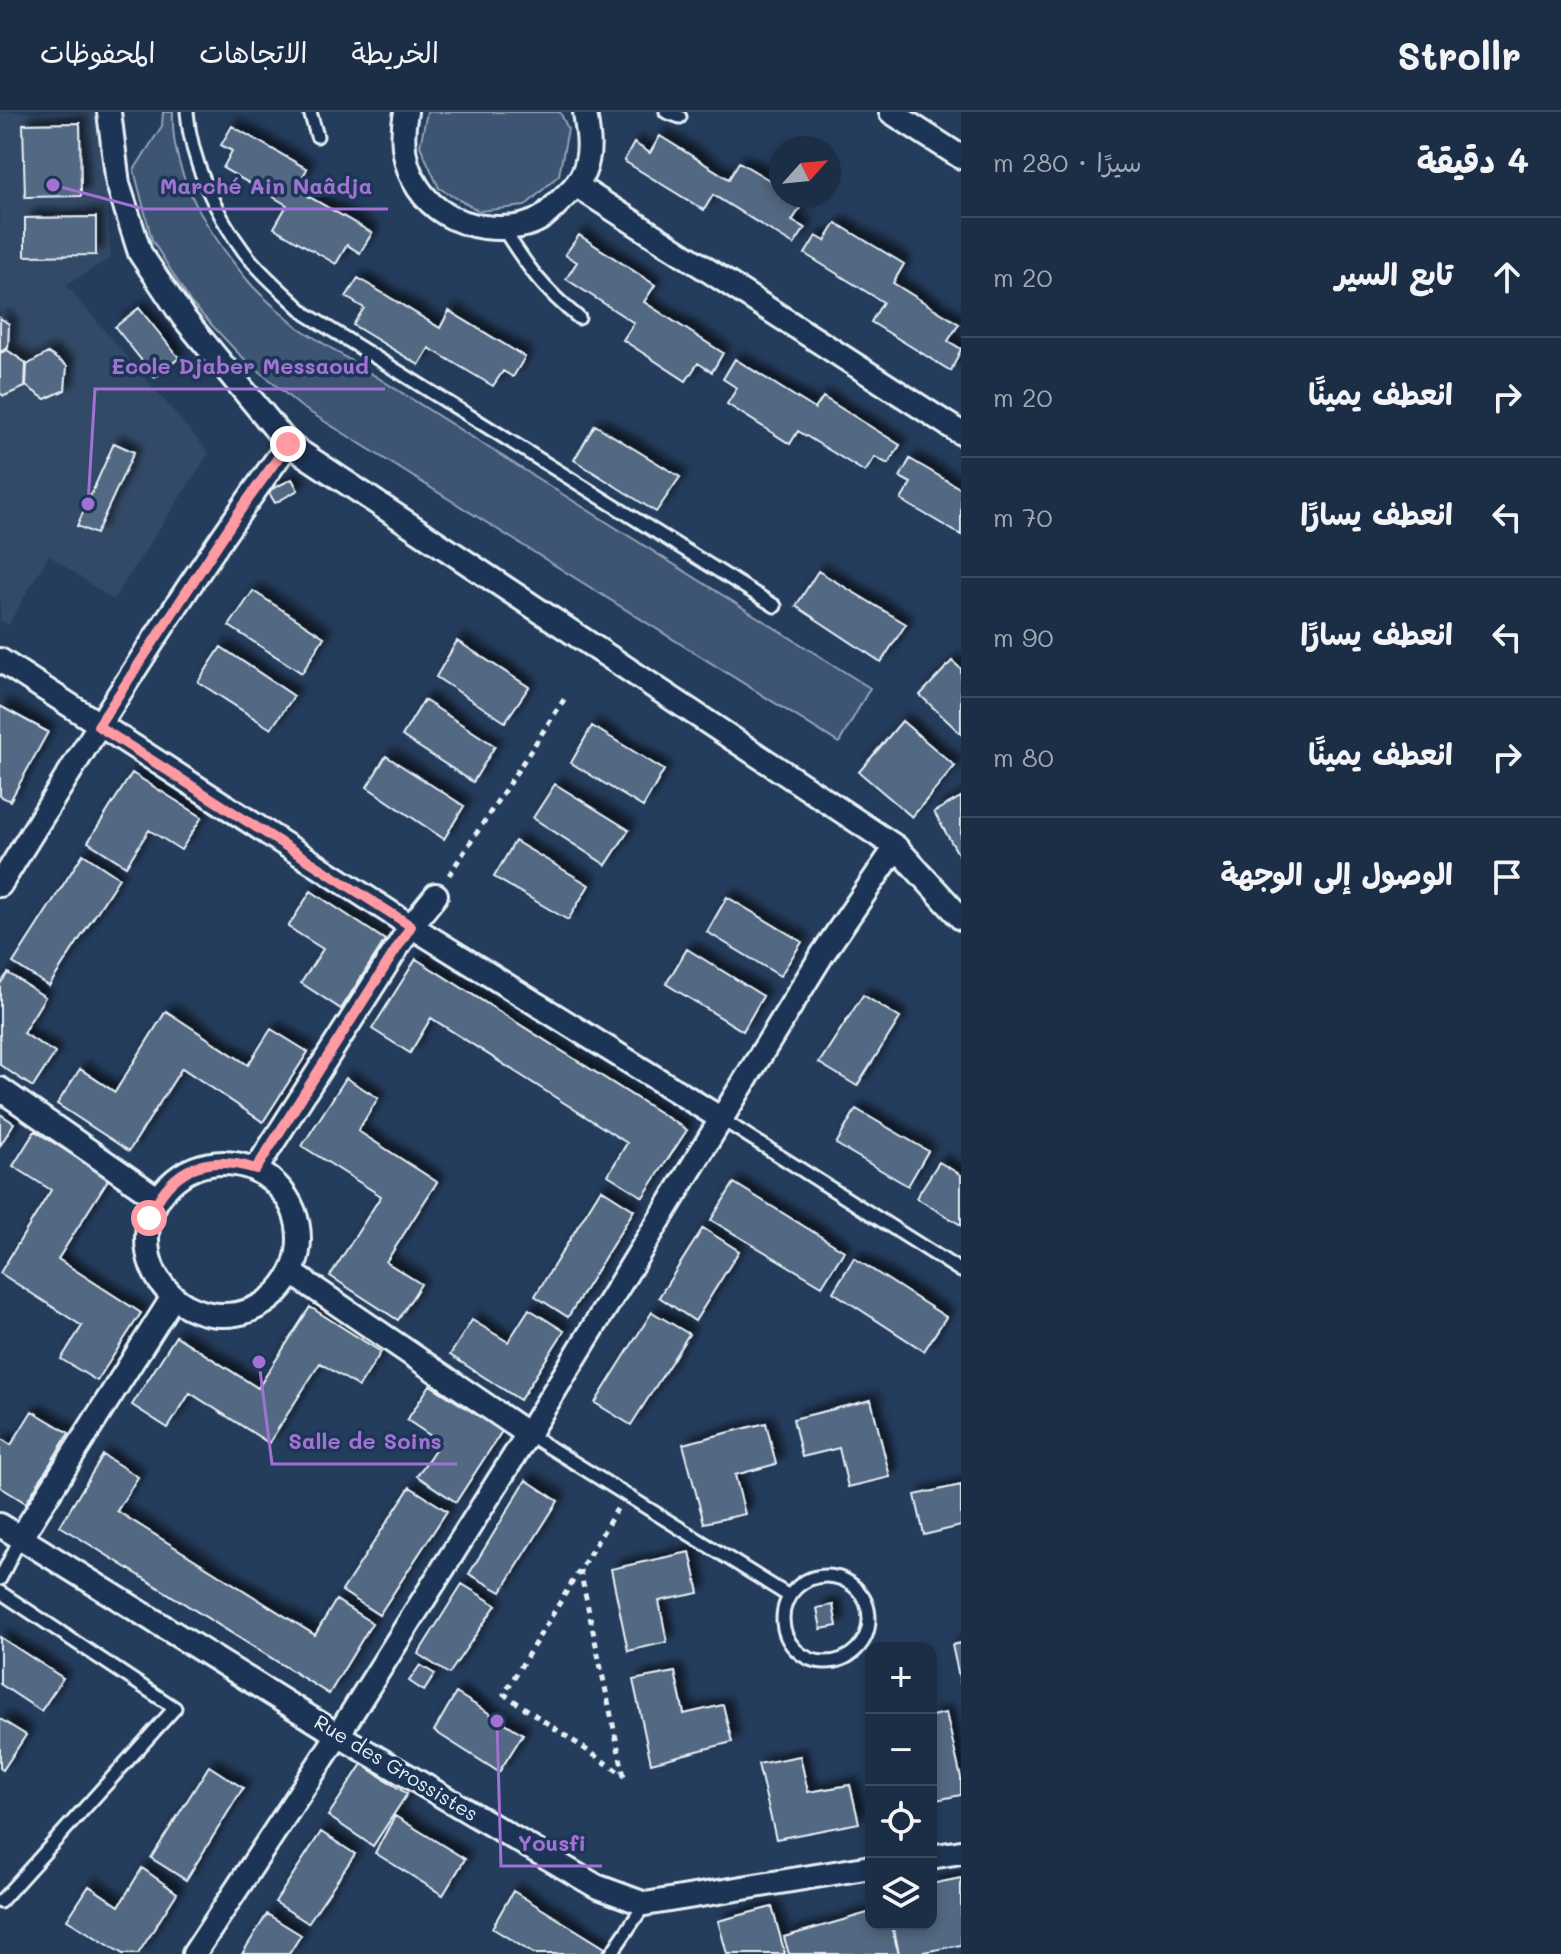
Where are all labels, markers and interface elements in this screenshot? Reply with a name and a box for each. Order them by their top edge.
text: Strollr [1397,30,1521,80]
text: المحفوظات [40,34,155,70]
text: الاتجاهات [199,34,307,70]
text: الخريطة [351,34,439,70]
north arrow [769,136,841,208]
text: 4 دقيقة [1417,137,1529,182]
text: سيرًا · 280 m [993,145,1142,179]
callout: Marché Ain Naâdja [144,163,388,209]
text: Marché Ain Naâdja [160,171,372,200]
text: تابع السير [1335,253,1453,293]
icon: ahead [1485,255,1529,299]
text: 20 m [993,260,1053,294]
callout: Ecole Djaber Messaoud [95,343,385,389]
text: Ecole Djaber Messaoud [111,351,369,380]
text: انعطف يمينًا [1308,373,1453,413]
icon: right [1485,375,1529,419]
text: 20 m [993,380,1053,414]
route end [270,426,306,462]
text: انعطف يسارًا [1300,493,1453,533]
icon: left [1485,495,1529,539]
text: 70 m [993,500,1053,534]
text: انعطف يسارًا [1300,613,1453,653]
icon: left [1485,615,1529,659]
text: 90 m [993,620,1053,654]
text: انعطف يمينًا [1308,733,1453,773]
icon: right [1485,735,1529,779]
text: 80 m [993,740,1054,774]
text: الوصول إلى الوجهة [1220,853,1453,893]
icon: arrive [1485,855,1529,899]
route start [131,1200,167,1236]
callout: Salle de Soins [272,1418,457,1464]
text: Salle de Soins [288,1426,442,1455]
map controls [865,1642,937,1930]
button: + [865,1642,937,1714]
street label: Rue des Grossistes [310,1708,483,1826]
button: − [865,1714,937,1786]
button: locate [865,1786,937,1858]
callout: Yousfi [501,1820,602,1866]
text: Yousfi [518,1828,586,1857]
button: layers [865,1858,937,1930]

